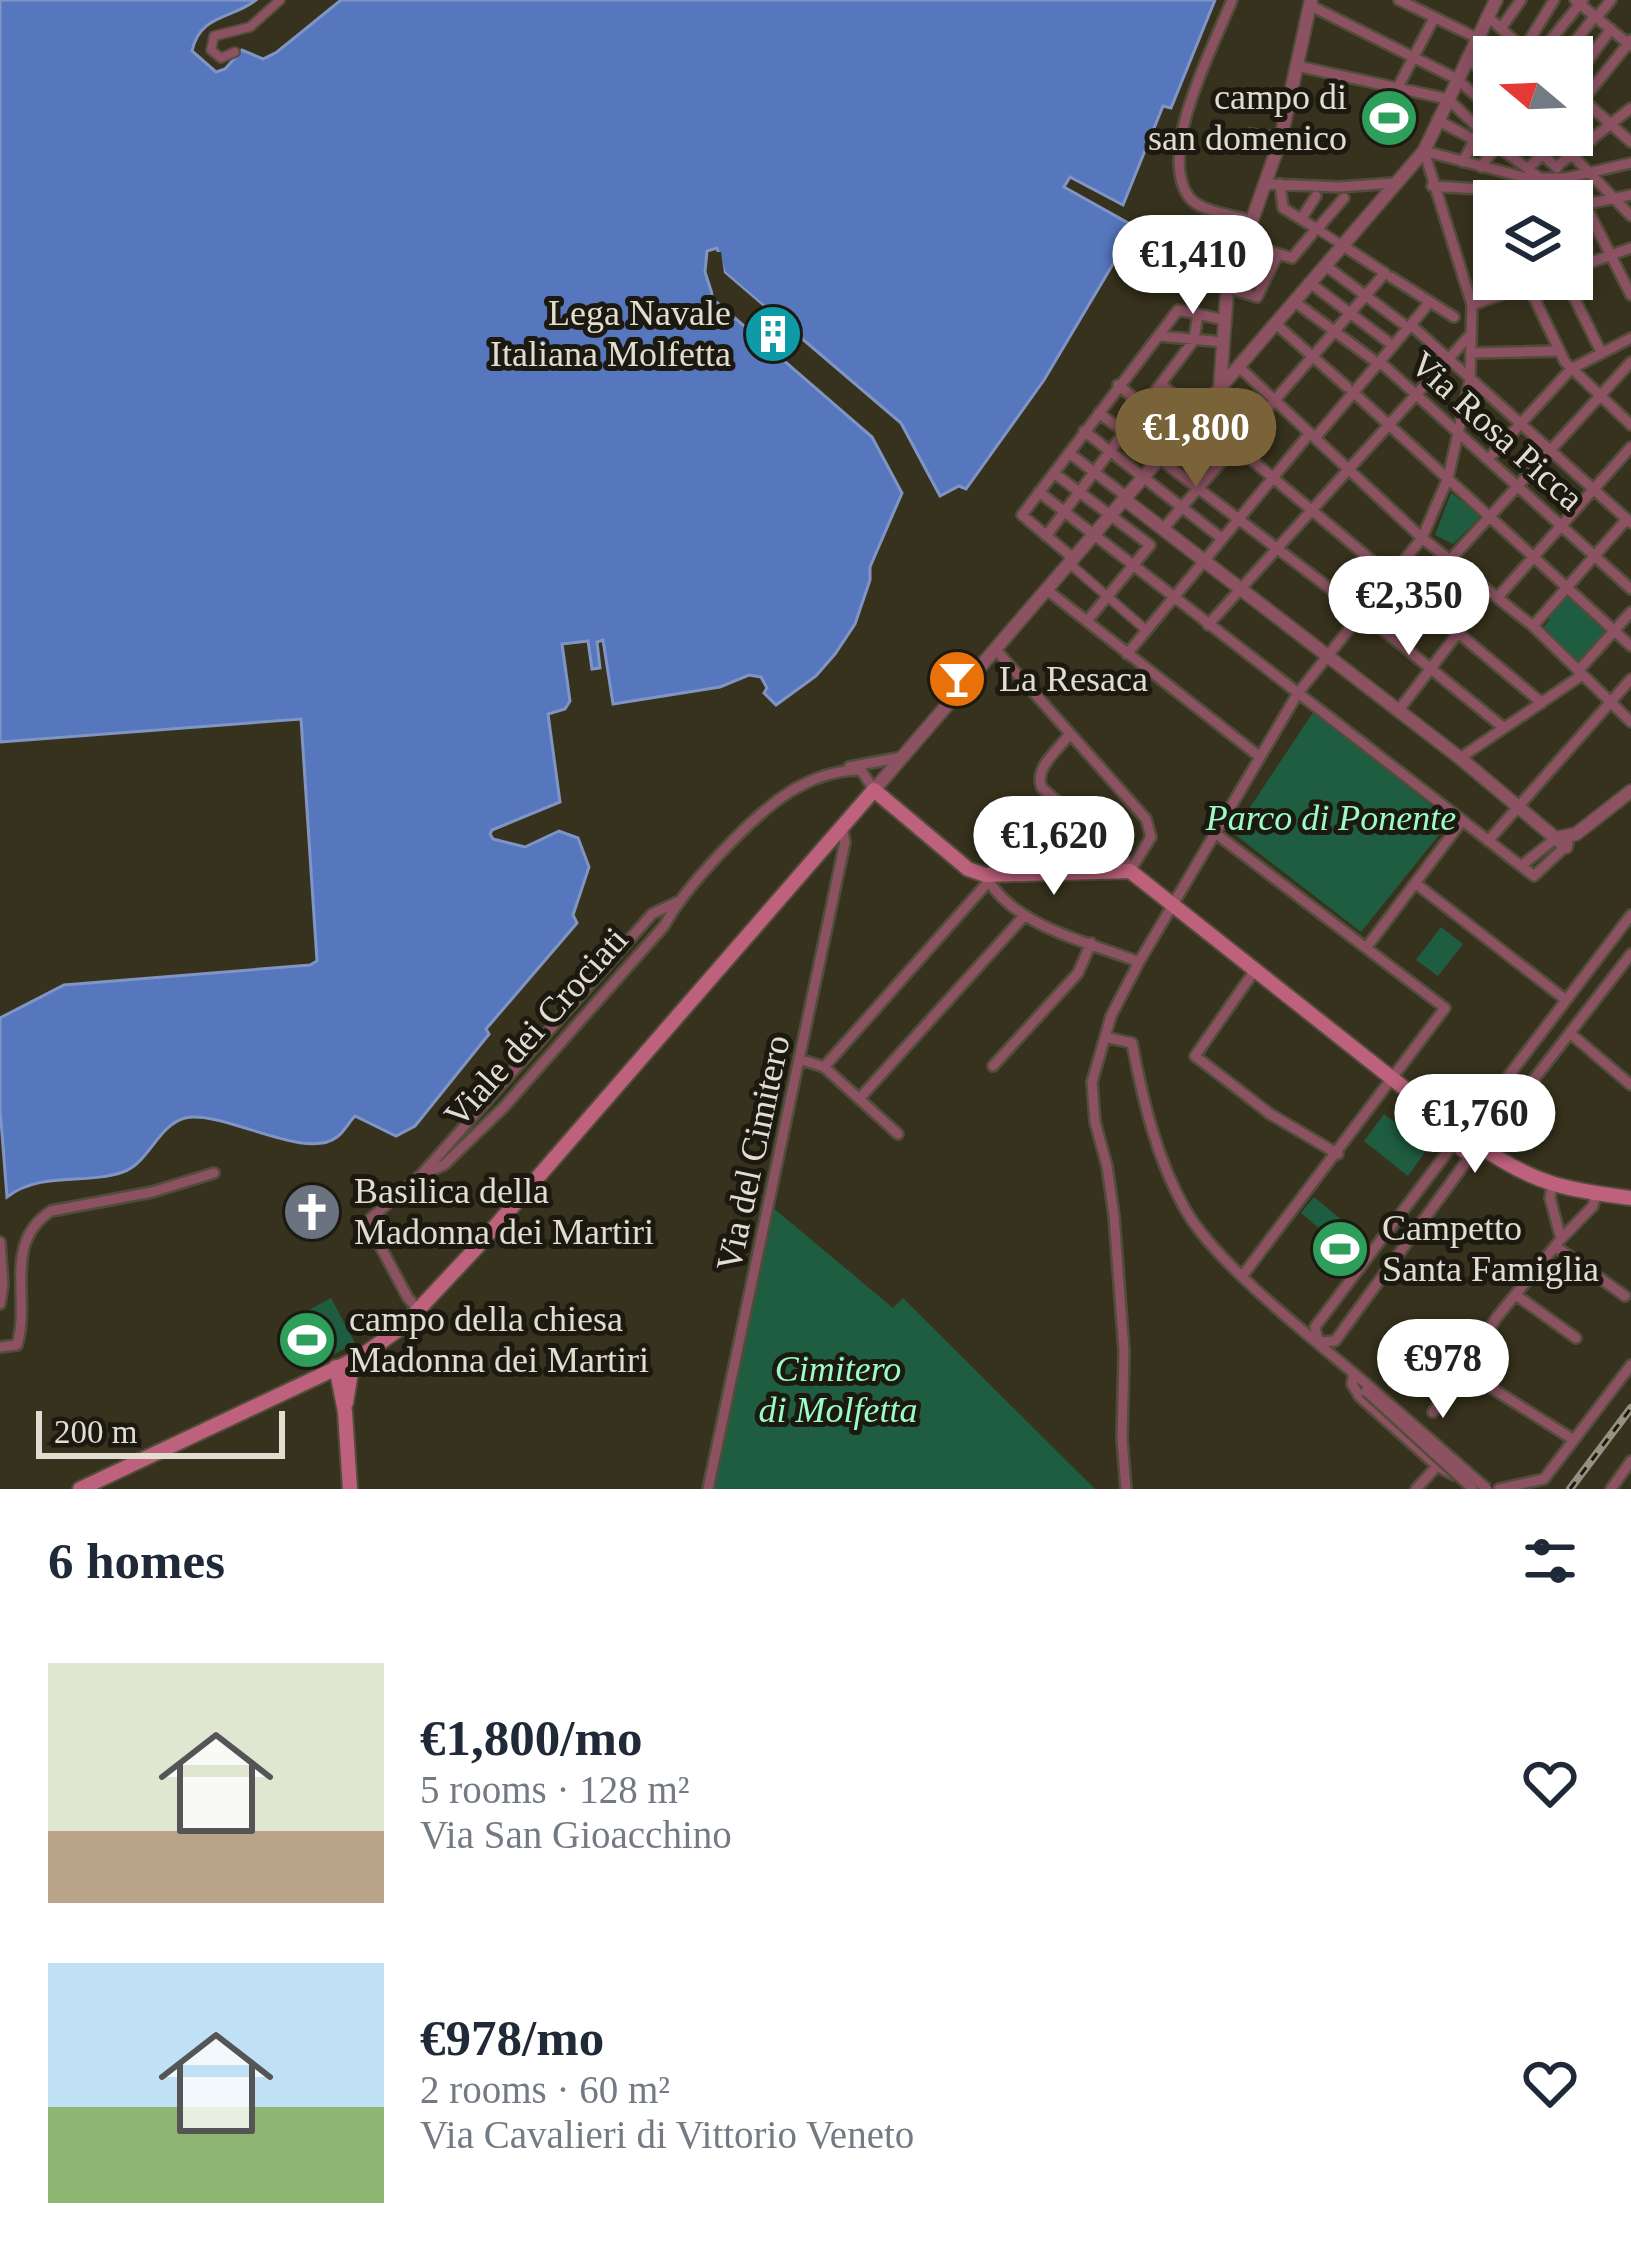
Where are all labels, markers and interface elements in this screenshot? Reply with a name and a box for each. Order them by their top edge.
north arrow [1473,36,1593,156]
map controls [1473,36,1593,300]
place label: campo di san domenico [1148,77,1347,158]
sports icon: campo di san domenico [1358,87,1420,149]
button: layers [1473,180,1593,300]
pin: €1,410 [1095,215,1291,317]
text: €1,410 [1139,232,1247,275]
place label: Lega Navale Italiana Molfetta [490,293,731,374]
building icon: Lega Navale Italiana Molfetta [742,303,804,365]
street label: Via Rosa Picca [1403,343,1591,519]
pin: €1,800 [1098,388,1294,490]
text: €1,800 [1142,405,1250,448]
pin: €2,350 [1311,556,1507,658]
text: €2,350 [1355,573,1463,616]
bar icon: La Resaca [926,648,988,710]
place label: La Resaca [999,659,1148,699]
pin: €1,620 [956,796,1152,898]
park label: Parco di Ponente [1205,798,1456,838]
text: €1,620 [1000,813,1108,856]
street label: Viale dei Crociati [436,919,636,1135]
street label: Via del Cimitero [709,1032,797,1274]
pin: €1,760 [1377,1074,1573,1176]
text: €1,760 [1421,1091,1529,1134]
place label: Basilica della Madonna dei Martiri [354,1171,654,1252]
church icon: Basilica della Madonna dei Martiri [281,1181,343,1243]
place label: Campetto Santa Famiglia [1382,1208,1599,1289]
sports icon: Campetto Santa Famiglia [1309,1218,1371,1280]
place label: campo della chiesa Madonna dei Martiri [349,1299,649,1380]
sports icon: campo della chiesa Madonna dei Martiri [276,1309,338,1371]
pin: €978 [1372,1319,1514,1421]
text: €978 [1404,1336,1482,1379]
park label: Cimitero di Molfetta [759,1349,917,1430]
scale bar [36,1405,285,1458]
text: 200 m [54,1414,137,1450]
icon: filters [1517,1528,1583,1594]
text: 6 homes [48,1533,225,1589]
text: €1,800/mo [420,1710,642,1766]
icon: home [144,1711,288,1855]
icon: heart [1517,1750,1583,1816]
text: 5 rooms · 128 m² [420,1768,690,1811]
text: Via San Gioacchino [420,1813,732,1856]
text: €978/mo [420,2010,604,2066]
icon: home [144,2011,288,2155]
icon: heart [1517,2050,1583,2116]
text: 2 rooms · 60 m² [420,2068,670,2111]
text: Via Cavalieri di Vittorio Veneto [420,2113,914,2156]

